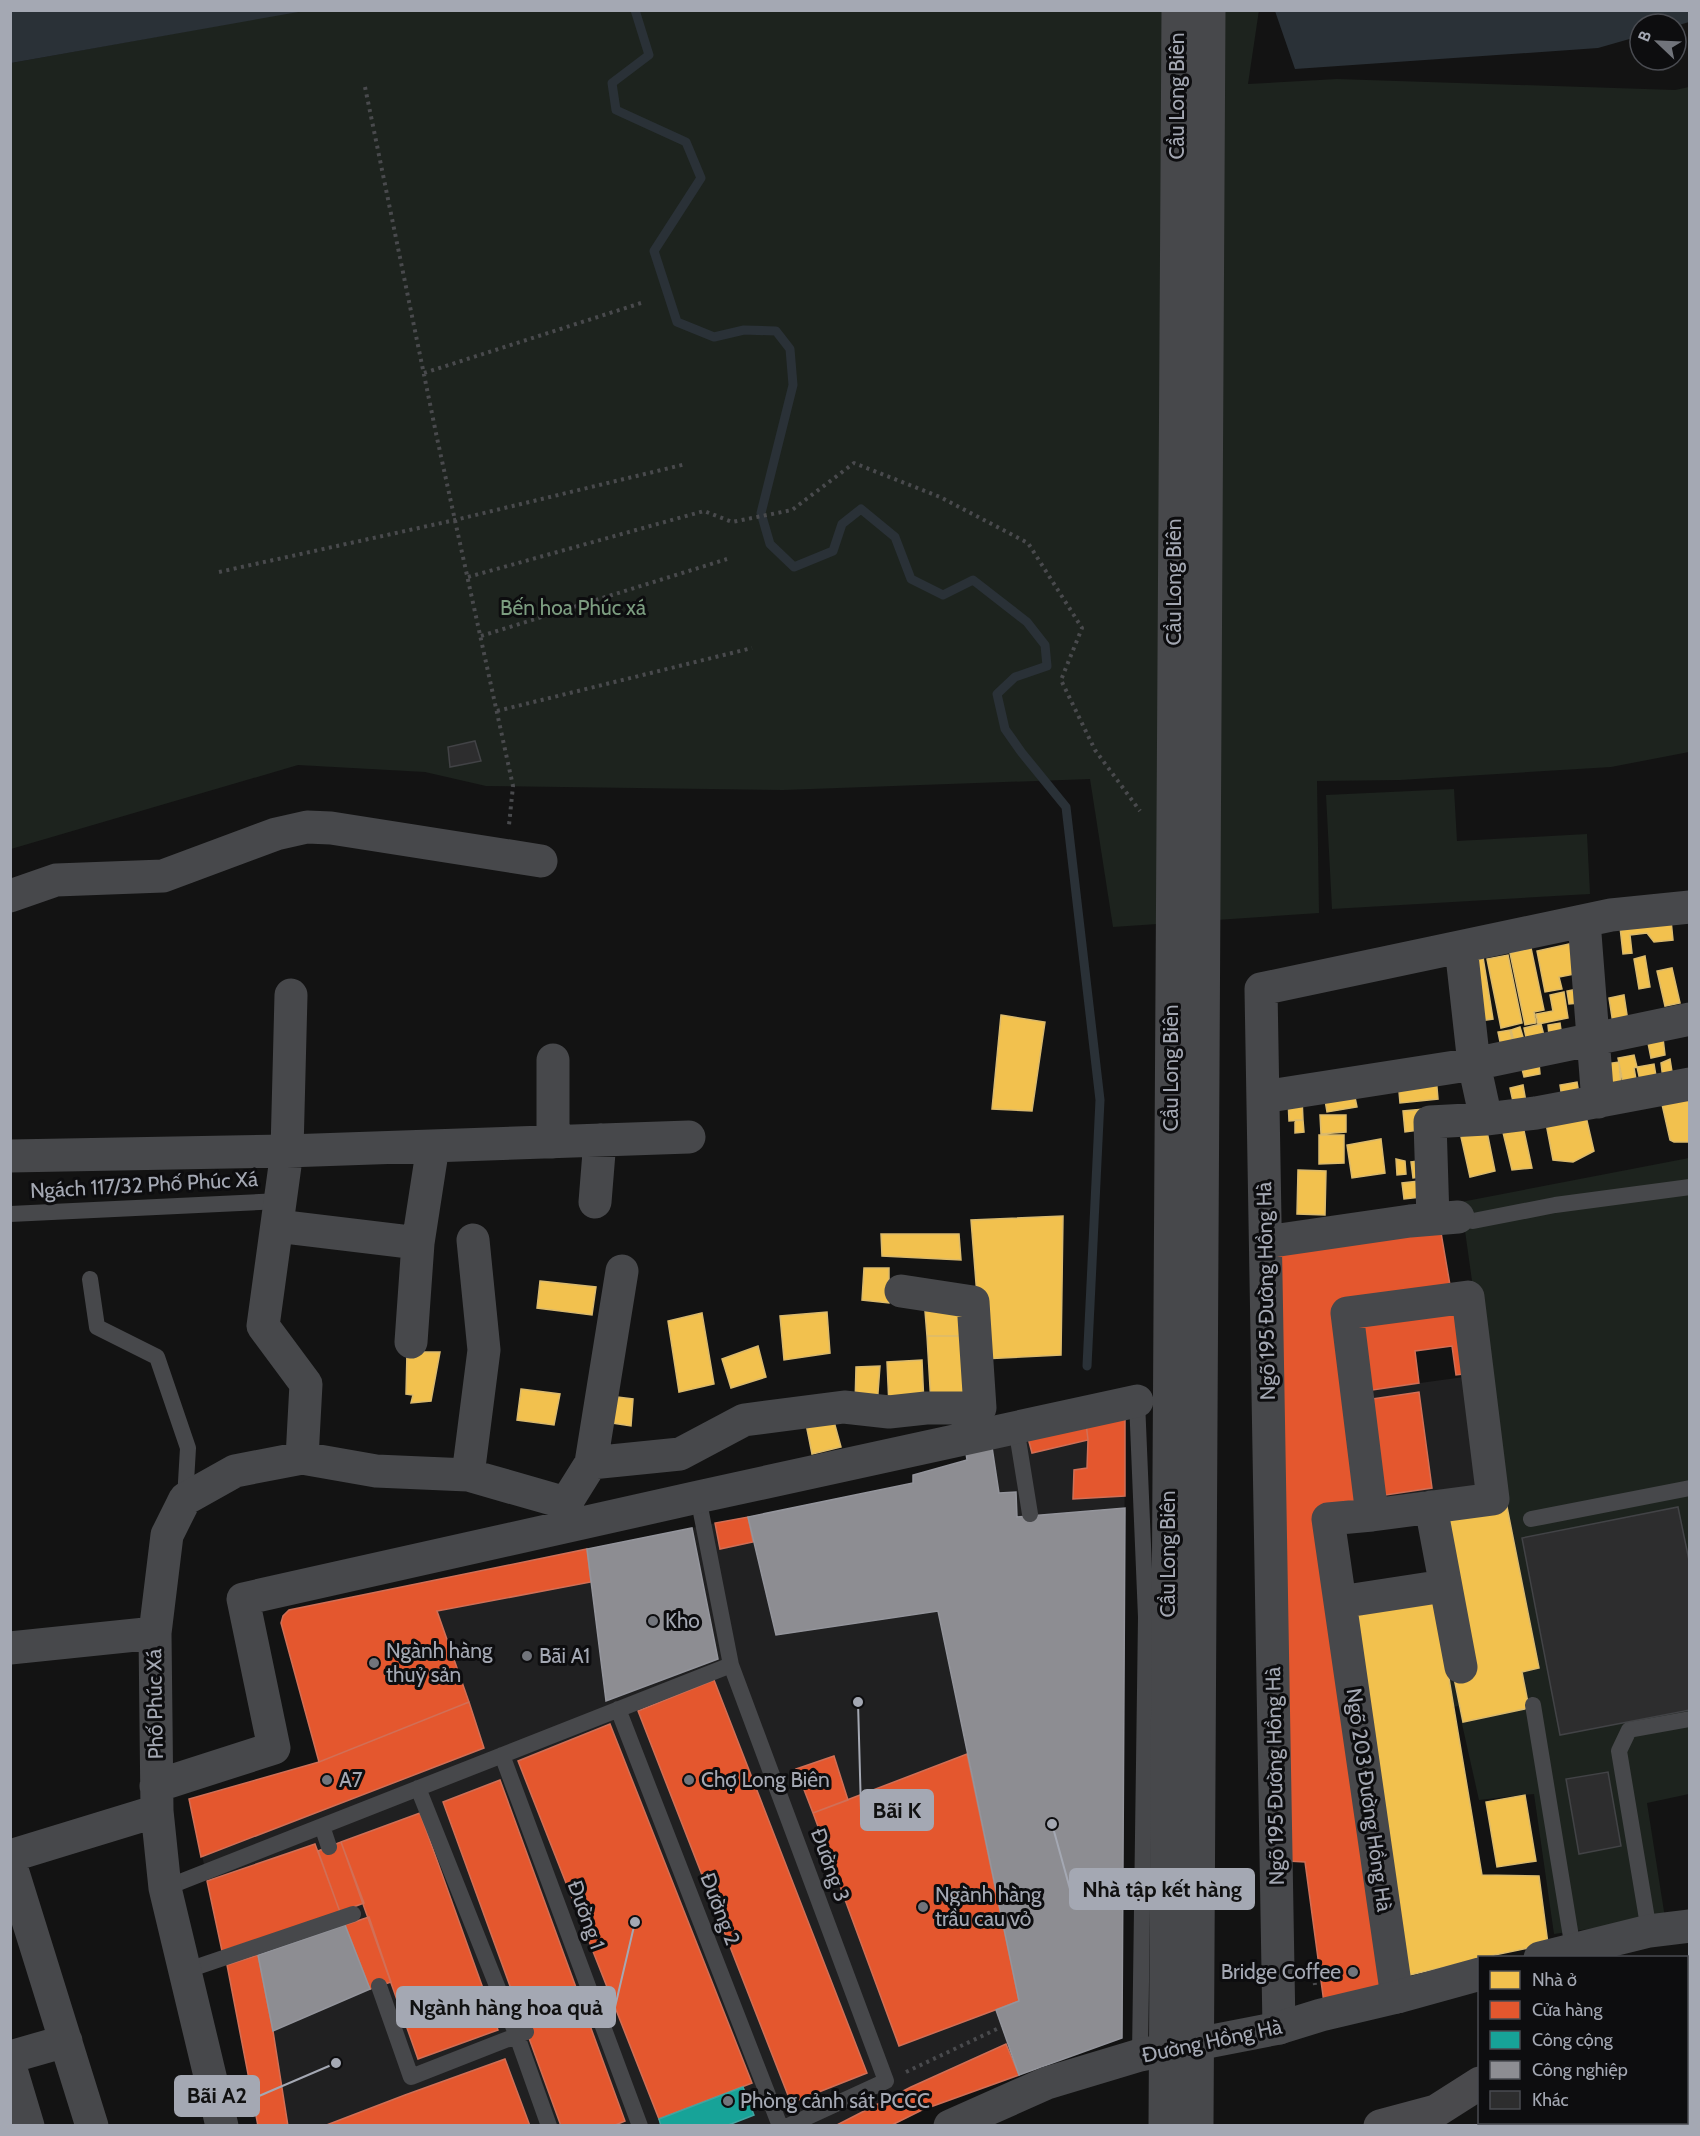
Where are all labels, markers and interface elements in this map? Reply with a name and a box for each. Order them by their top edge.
north arrow [1628,12,1688,72]
text: B [1634,28,1655,45]
street label: Cầu Long Biên [1164,33,1189,159]
street label: Cầu Long Biên [1161,519,1186,645]
park label: Bến hoa Phúc xá [500,595,646,620]
street label: Cầu Long Biên [1158,1005,1183,1131]
street label: Ngách 117/32 Phố Phúc Xá [29,1166,259,1203]
street label: Ngõ 195 Đường Hồng Hà [1251,1182,1280,1400]
street label: Cầu Long Biên [1155,1491,1180,1617]
place label: Kho [665,1608,700,1633]
marker: Kho [646,1614,660,1628]
place label: Ngành hàng thuỷ sản [386,1638,493,1687]
place label: Bãi A1 [539,1643,590,1668]
street label: Phố Phúc Xá [141,1648,168,1760]
marker: Bãi A1 [520,1649,534,1663]
marker: Ngành hàng thuỷ sản [367,1656,381,1670]
street label: Ngõ 195 Đường Hồng Hà [1260,1667,1289,1885]
street label: Ngõ 203 Đường Hồng Hà [1341,1687,1398,1913]
place label: A7 [339,1767,363,1792]
place label: Chợ Long Biên [701,1767,830,1792]
marker: A7 [320,1773,334,1787]
marker: Chợ Long Biên [682,1773,696,1787]
callout: Bãi K [861,1790,933,1830]
text: Bãi K [873,1797,922,1824]
street label: Đường 3 [806,1825,855,1905]
street label: Đường 2 [695,1869,746,1949]
callout: Nhà tập kết hàng [1070,1869,1254,1909]
text: Nhà tập kết hàng [1082,1876,1242,1903]
street label: Đường 1 [562,1877,610,1953]
place label: Ngành hàng trầu cau vỏ [935,1882,1042,1931]
marker: Ngành hàng trầu cau vỏ [916,1900,930,1914]
legend [1478,1956,1688,2124]
place label: Bridge Coffee [1221,1959,1341,1984]
marker: Bridge Coffee [1346,1965,1360,1979]
text: Nhà ở [1532,1969,1577,1991]
callout: Ngành hàng hoa quả [397,1987,615,2027]
text: Ngành hàng hoa quả [409,1994,603,2021]
text: Cửa hàng [1532,1999,1603,2021]
street label: Đường Hồng Hà [1140,2013,1284,2068]
text: Công cộng [1532,2029,1614,2051]
text: Công nghiệp [1532,2059,1628,2081]
callout: Bãi A2 [175,2076,259,2116]
text: Bãi A2 [187,2082,247,2109]
place label: Phòng cảnh sát PCCC [740,2088,930,2113]
text: Khác [1532,2089,1569,2111]
marker: Phòng cảnh sát PCCC [721,2094,735,2108]

